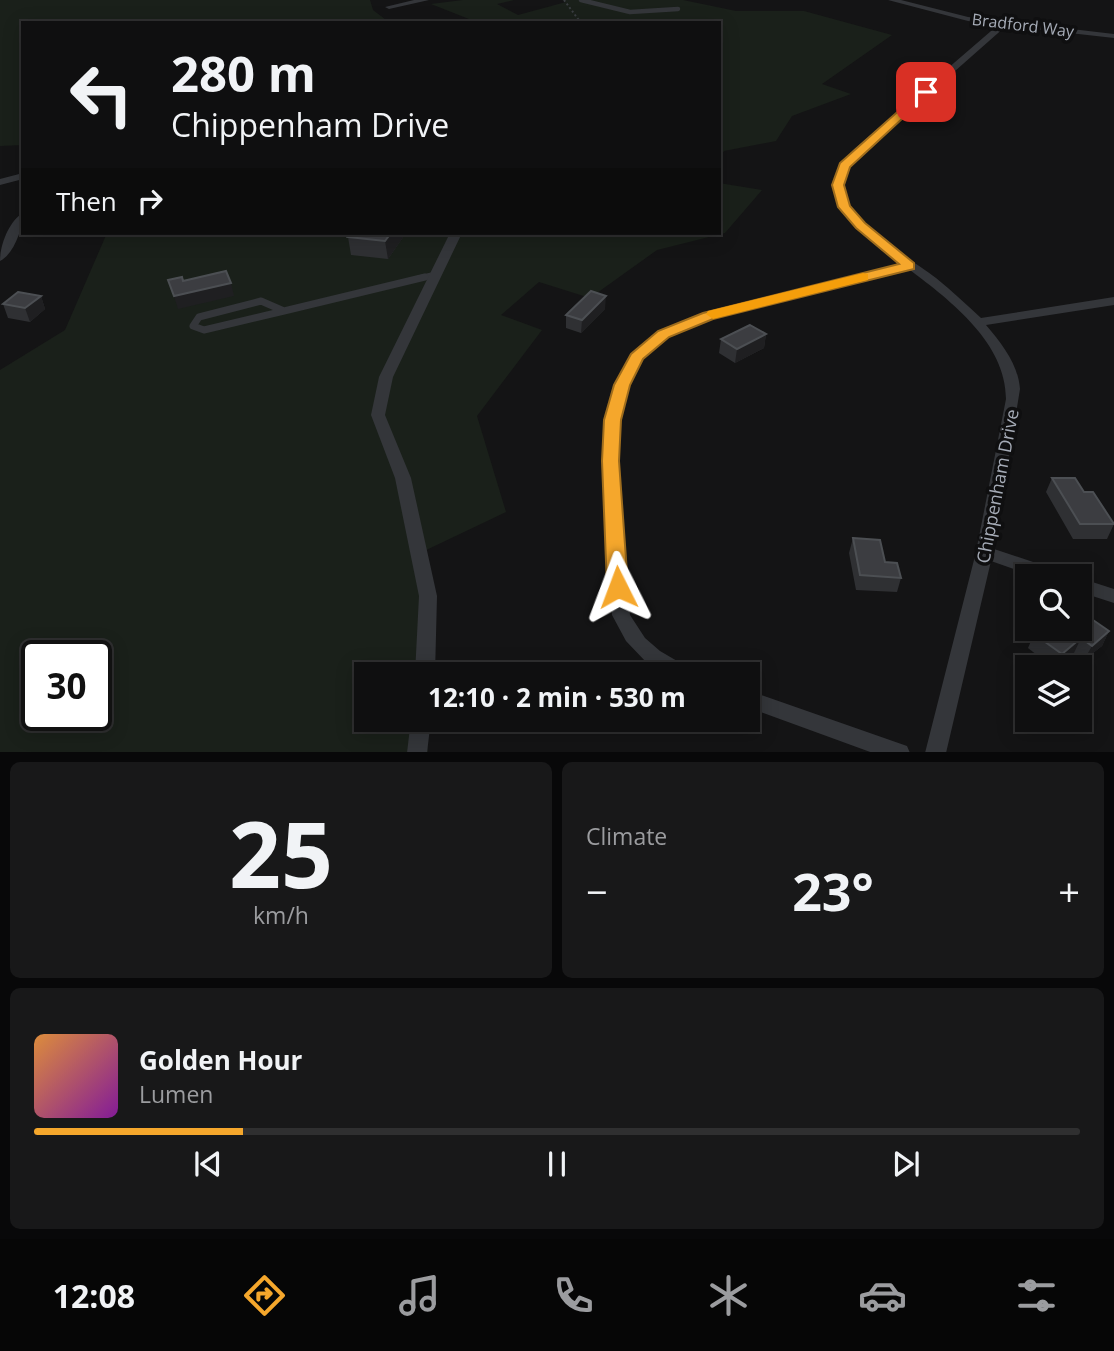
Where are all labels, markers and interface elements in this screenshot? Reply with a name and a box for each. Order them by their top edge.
street label: Bradford Way [971,8,1076,42]
text: 280 m [171,40,316,106]
icon: left [56,49,147,140]
pin [896,62,956,122]
icon: arrive [907,73,945,111]
text: Chippenham Drive [171,103,449,146]
icon: right [131,182,169,220]
text: Then [56,183,117,219]
street label: Chippenham Drive [970,407,1024,565]
position arrow [581,550,655,624]
map controls [1015,564,1092,732]
button: search [1015,564,1092,641]
speed limit sign: 30 [21,640,112,731]
button: layers [1015,655,1092,732]
text: 12:10 · 2 min · 530 m [428,679,686,715]
text: 25 [229,791,333,915]
text: Climate [586,820,667,852]
text: 23° [792,855,874,926]
text: − [586,865,608,917]
text: + [1058,865,1080,917]
text: km/h [253,899,309,931]
text: Golden Hour [139,1042,302,1078]
text: Lumen [139,1078,213,1110]
icon: previous [189,1145,227,1183]
icon: pause [538,1145,576,1183]
icon: next [887,1145,925,1183]
icon: directions [240,1271,289,1320]
icon: music [395,1271,444,1320]
icon: phone [549,1271,598,1320]
icon: climate [704,1271,753,1320]
icon: car [858,1271,907,1320]
icon: filters [1012,1271,1061,1320]
text: 12:08 [53,1274,135,1317]

